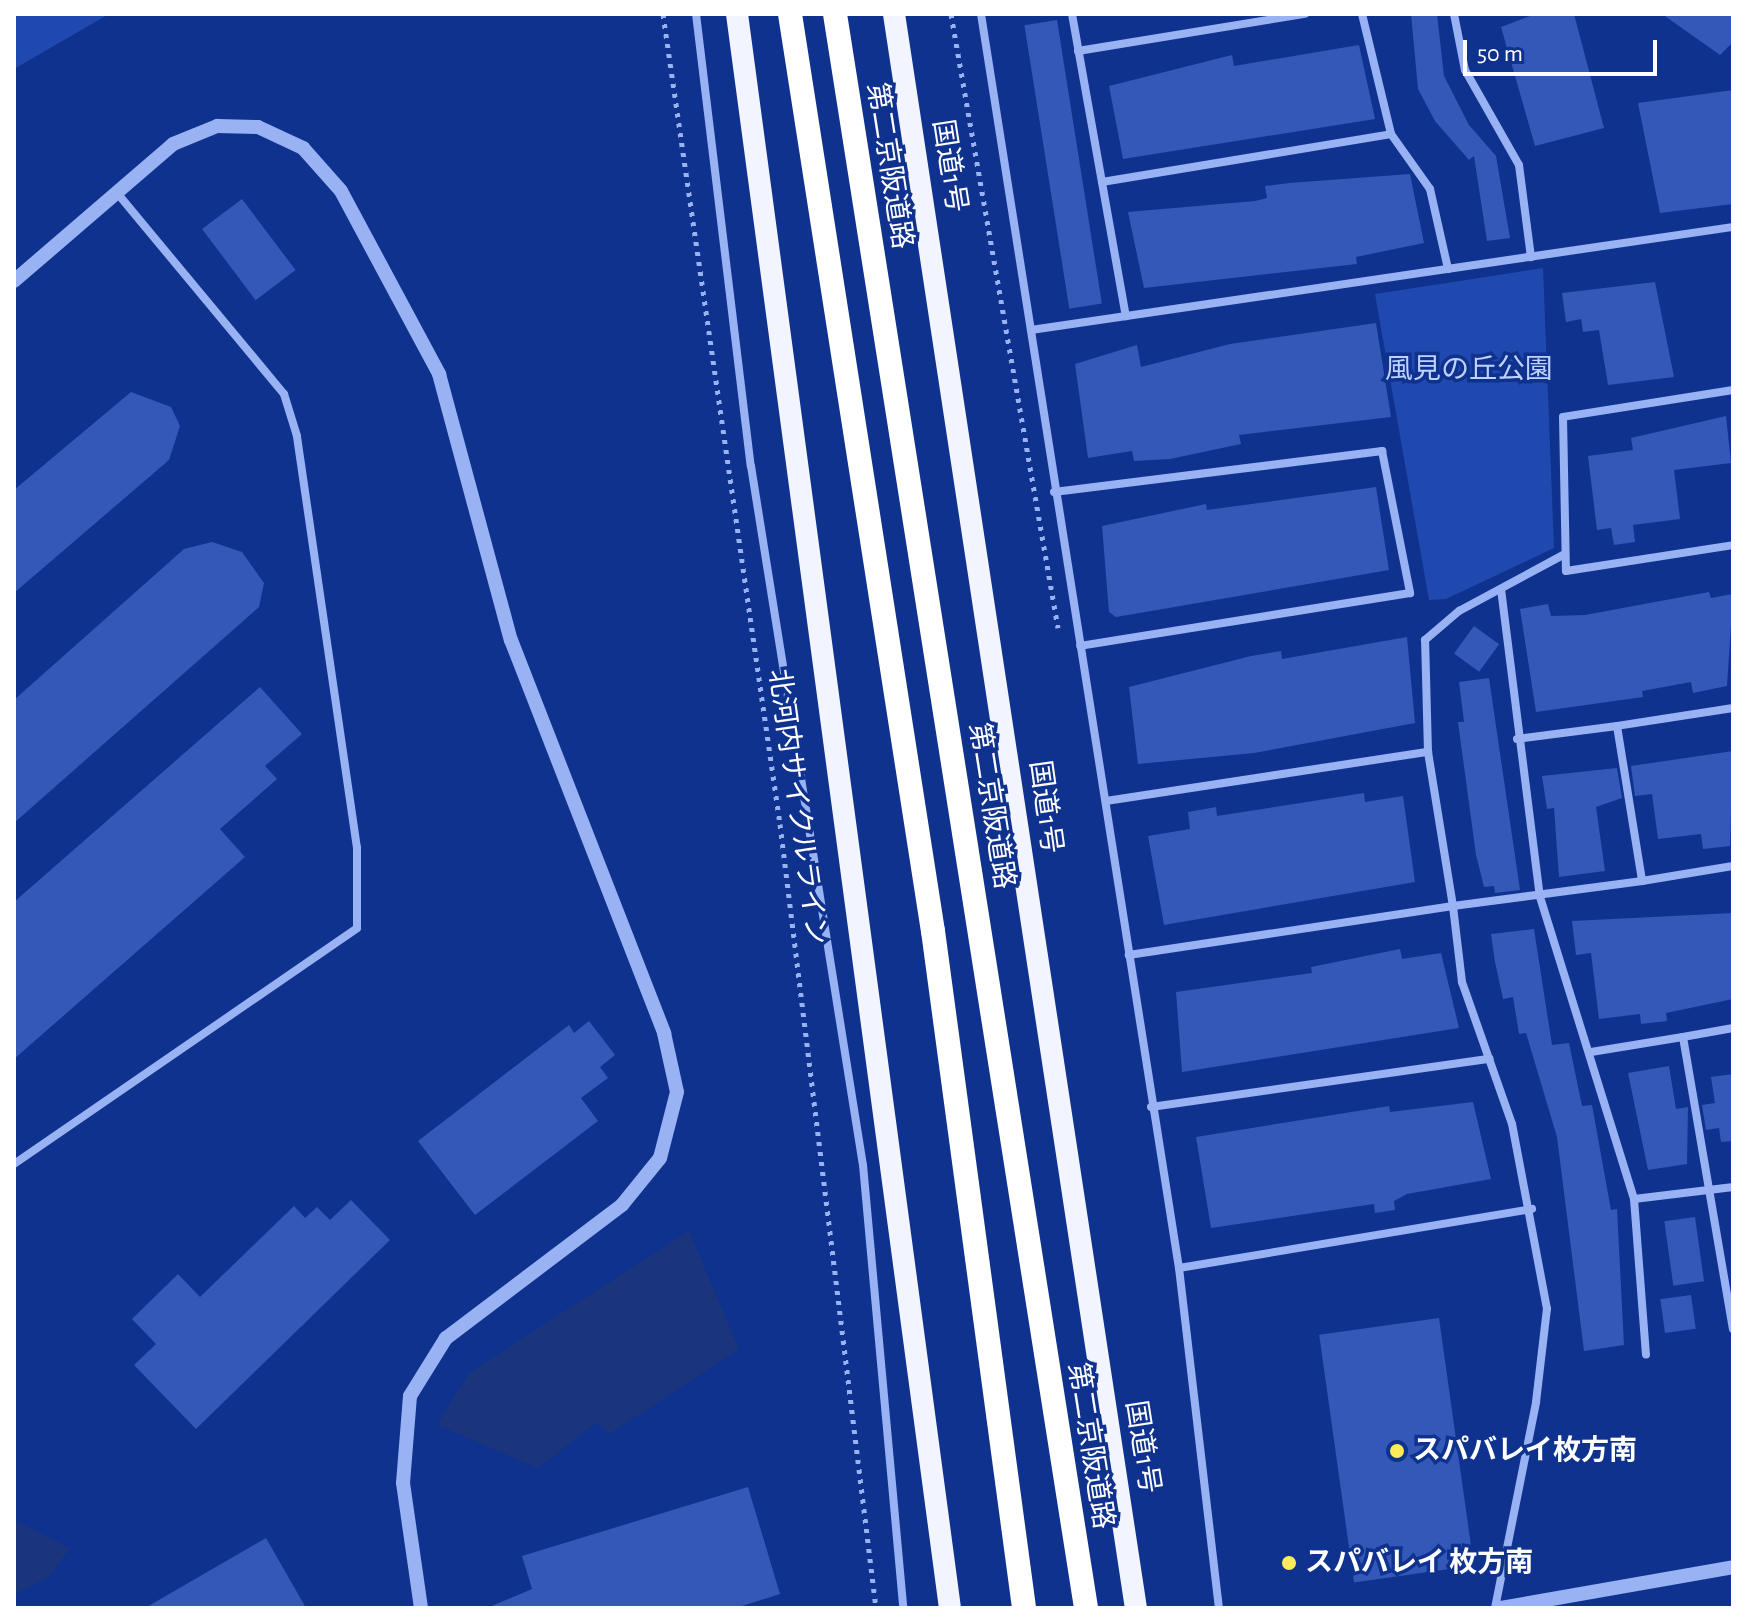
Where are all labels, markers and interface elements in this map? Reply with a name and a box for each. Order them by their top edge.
scale bar [1467,24,1661,74]
text: 50 m [1477,42,1523,66]
street label: 第二京阪道路 [859,80,919,252]
street label: 国道1号 [925,117,973,215]
park label: 風見の丘公園 [1385,353,1553,387]
street label: 北河内サイクルライン [761,666,833,948]
street label: 第二京阪道路 [961,720,1021,892]
street label: 国道1号 [1022,758,1068,856]
street label: 第二京阪道路 [1060,1360,1120,1532]
street label: 国道1号 [1118,1398,1166,1496]
place label: スパバレイ枚方南 [1413,1434,1637,1468]
marker: スパバレイ枚方南 [1388,1442,1406,1460]
place label: スパバレイ 枚方南 [1305,1546,1533,1580]
marker: スパバレイ 枚方南 [1280,1554,1298,1572]

